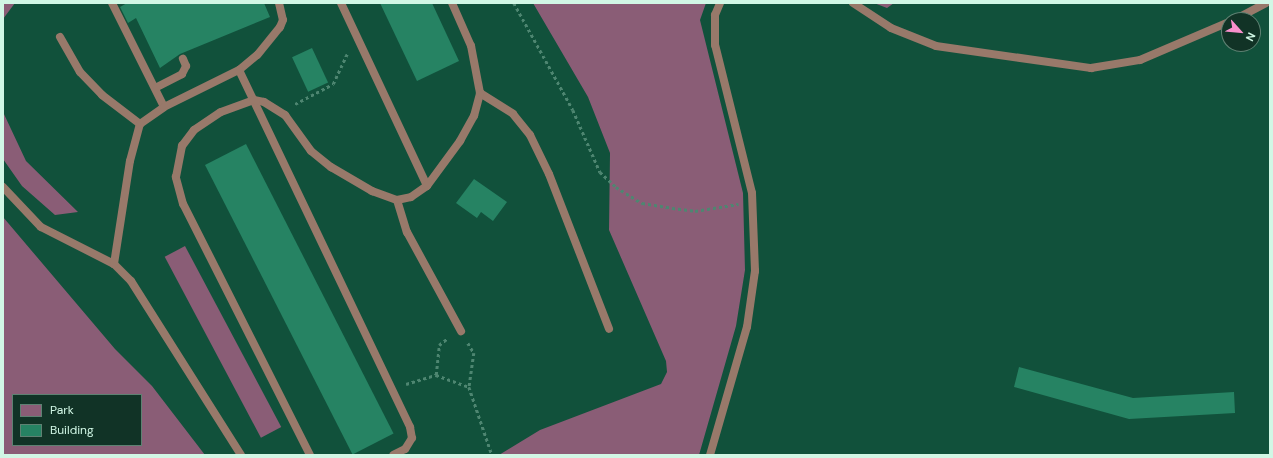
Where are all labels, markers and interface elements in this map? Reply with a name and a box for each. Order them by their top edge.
north arrow [1221,12,1261,52]
text: N [1243,30,1259,44]
legend [12,394,142,446]
text: Park [50,402,74,418]
text: Building [50,422,94,438]

